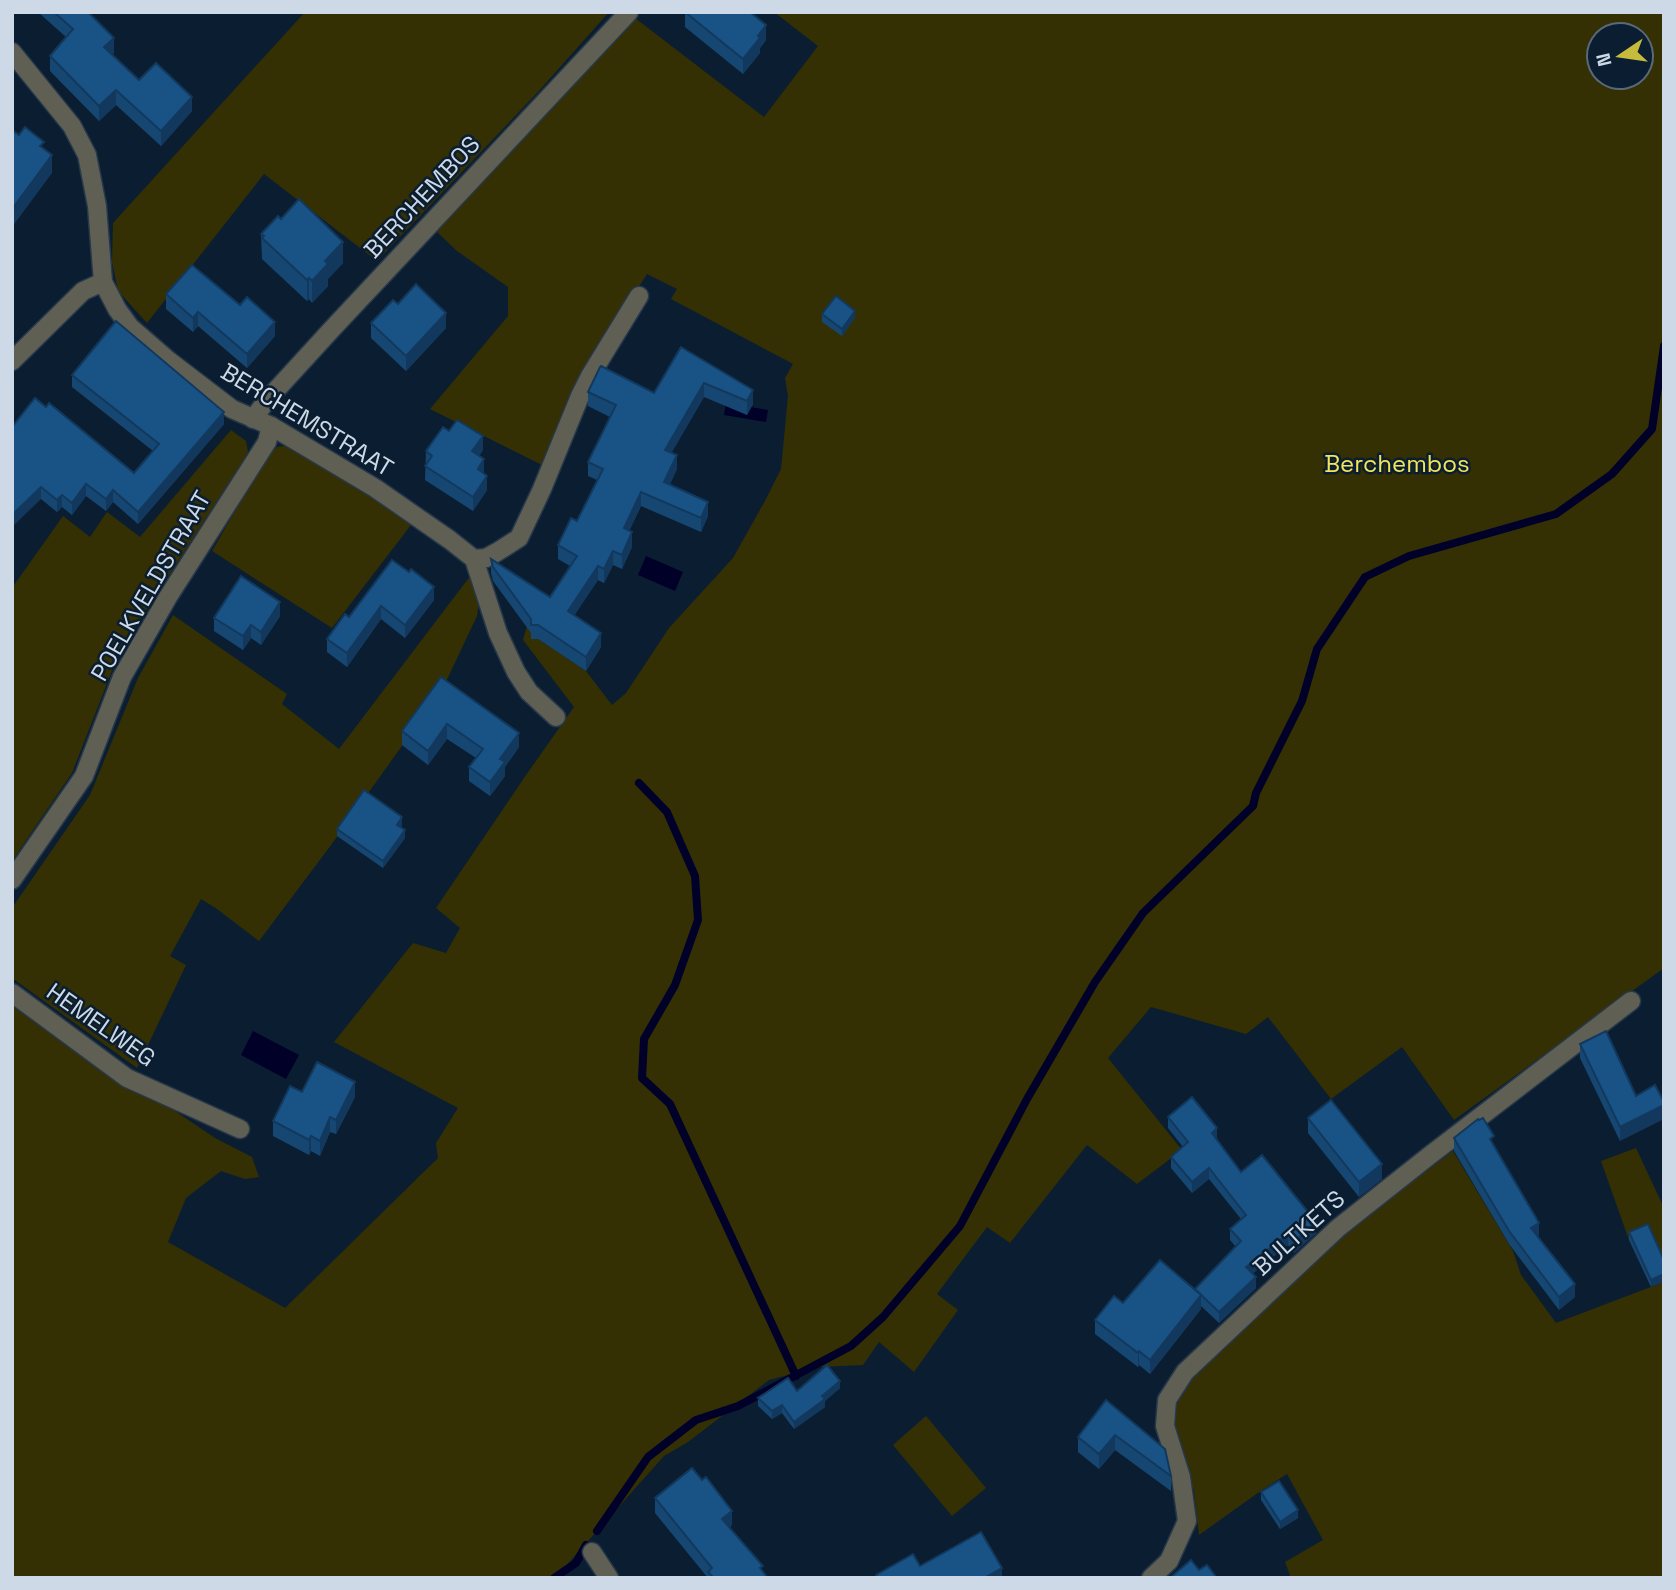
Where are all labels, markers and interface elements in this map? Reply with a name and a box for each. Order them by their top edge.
north arrow [1585,21,1655,91]
text: N [1590,51,1618,69]
street label: BERCHEMBOS [357,129,486,264]
street label: BERCHEMSTRAAT [215,356,399,483]
park label: Berchembos [1324,448,1470,479]
street label: POELKVELDSTRAAT [83,485,218,687]
street label: HEMELWEG [41,976,162,1073]
street label: BULTKETS [1246,1183,1351,1282]

